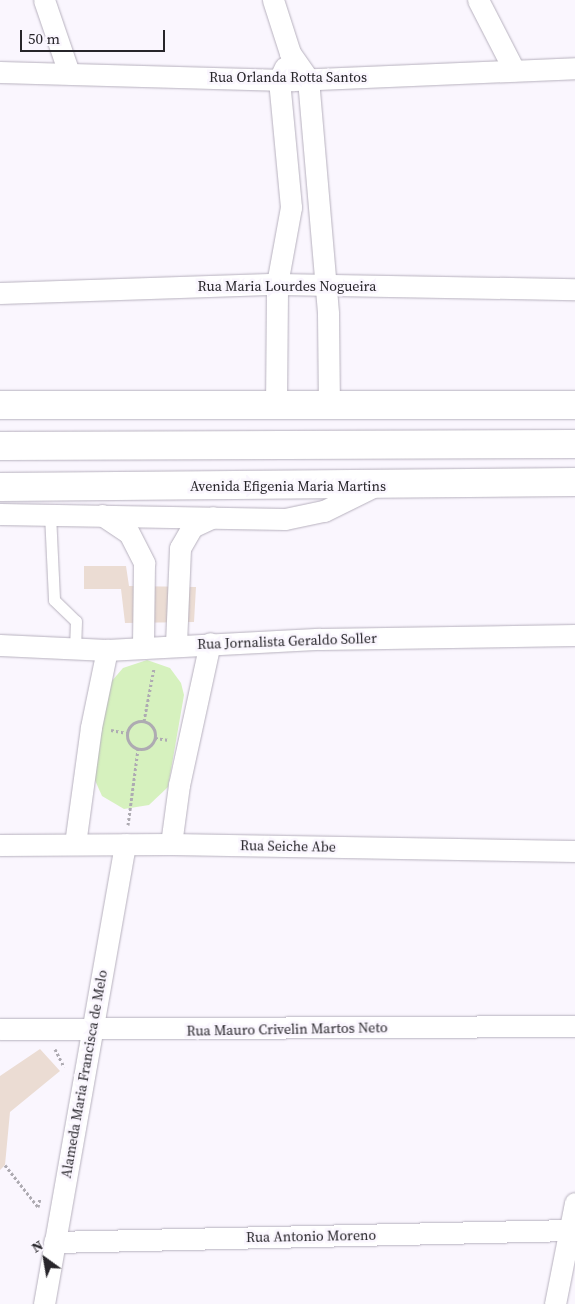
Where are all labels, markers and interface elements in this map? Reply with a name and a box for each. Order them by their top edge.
scale bar [22,20,168,52]
text: 50 m [28,28,60,49]
street label: Rua Orlanda Rotta Santos [209,69,367,85]
street label: Rua Maria Lourdes Nogueira [198,278,376,294]
street label: Avenida Efigenia Maria Martins [190,478,386,494]
street label: Rua Jornalista Geraldo Soller [197,629,377,653]
street label: Rua Seiche Abe [240,837,336,855]
street label: Alameda Maria Francisca de Melo [57,969,111,1179]
street label: Rua Mauro Crivelin Martos Neto [186,1019,388,1039]
street label: Rua Antonio Moreno [246,1226,376,1246]
north arrow [20,1234,70,1284]
text: N [27,1235,47,1257]

